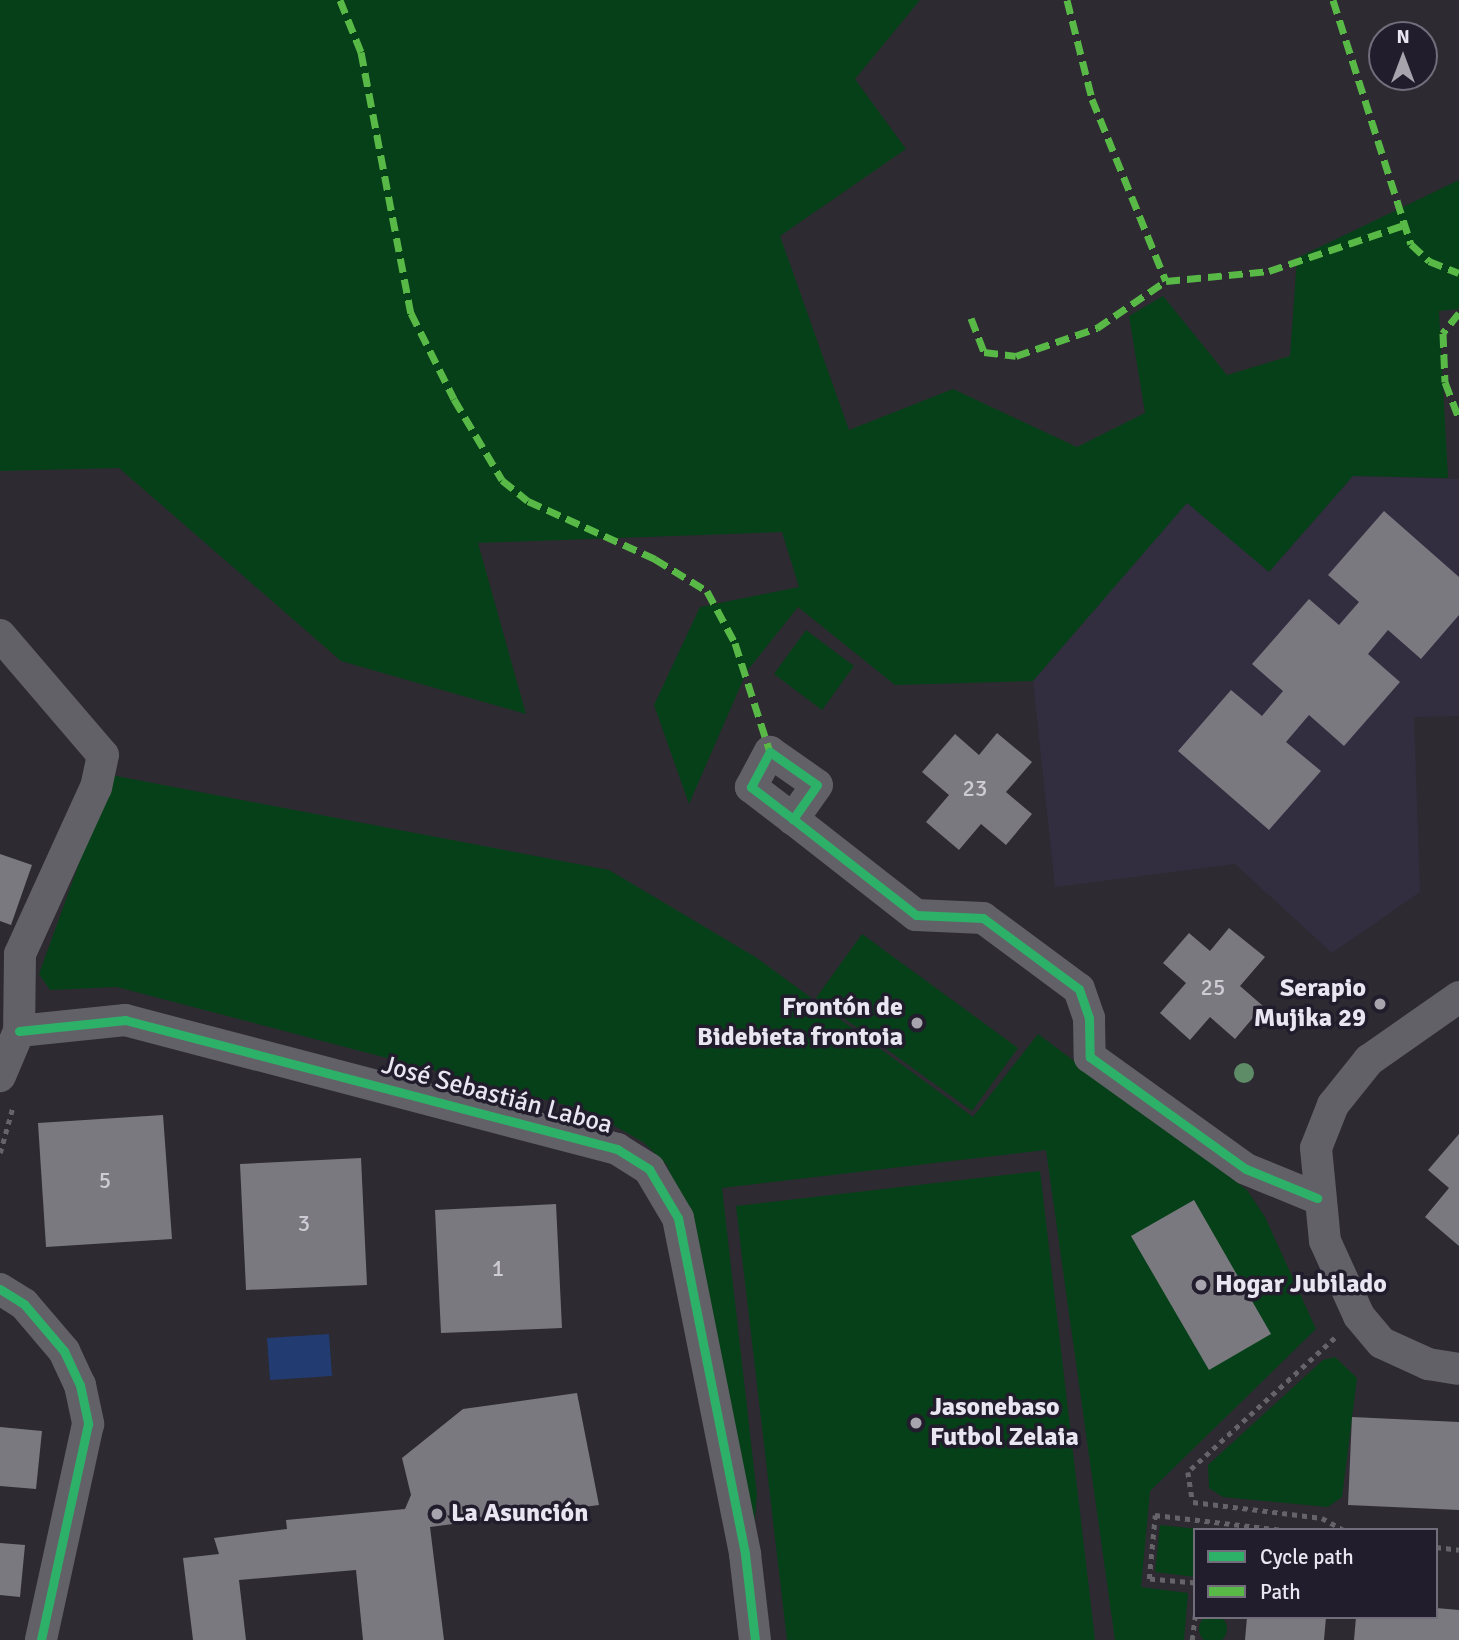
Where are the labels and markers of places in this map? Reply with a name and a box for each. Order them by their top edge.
place label: Serapio Mujika 29 [1254,973,1366,1034]
place label: Frontón de Bidebieta frontoia [697,992,903,1054]
marker: Serapio Mujika 29 [1372,996,1388,1012]
marker: Frontón de Bidebieta frontoia [909,1015,925,1031]
place label: Hogar Jubilado [1215,1269,1387,1301]
marker: Hogar Jubilado [1193,1277,1209,1293]
place label: Jasonebaso Futbol Zelaia [930,1392,1079,1454]
marker: Jasonebaso Futbol Zelaia [908,1415,924,1431]
place label: La Asunción [451,1498,588,1530]
marker: La Asunción [429,1506,445,1522]

